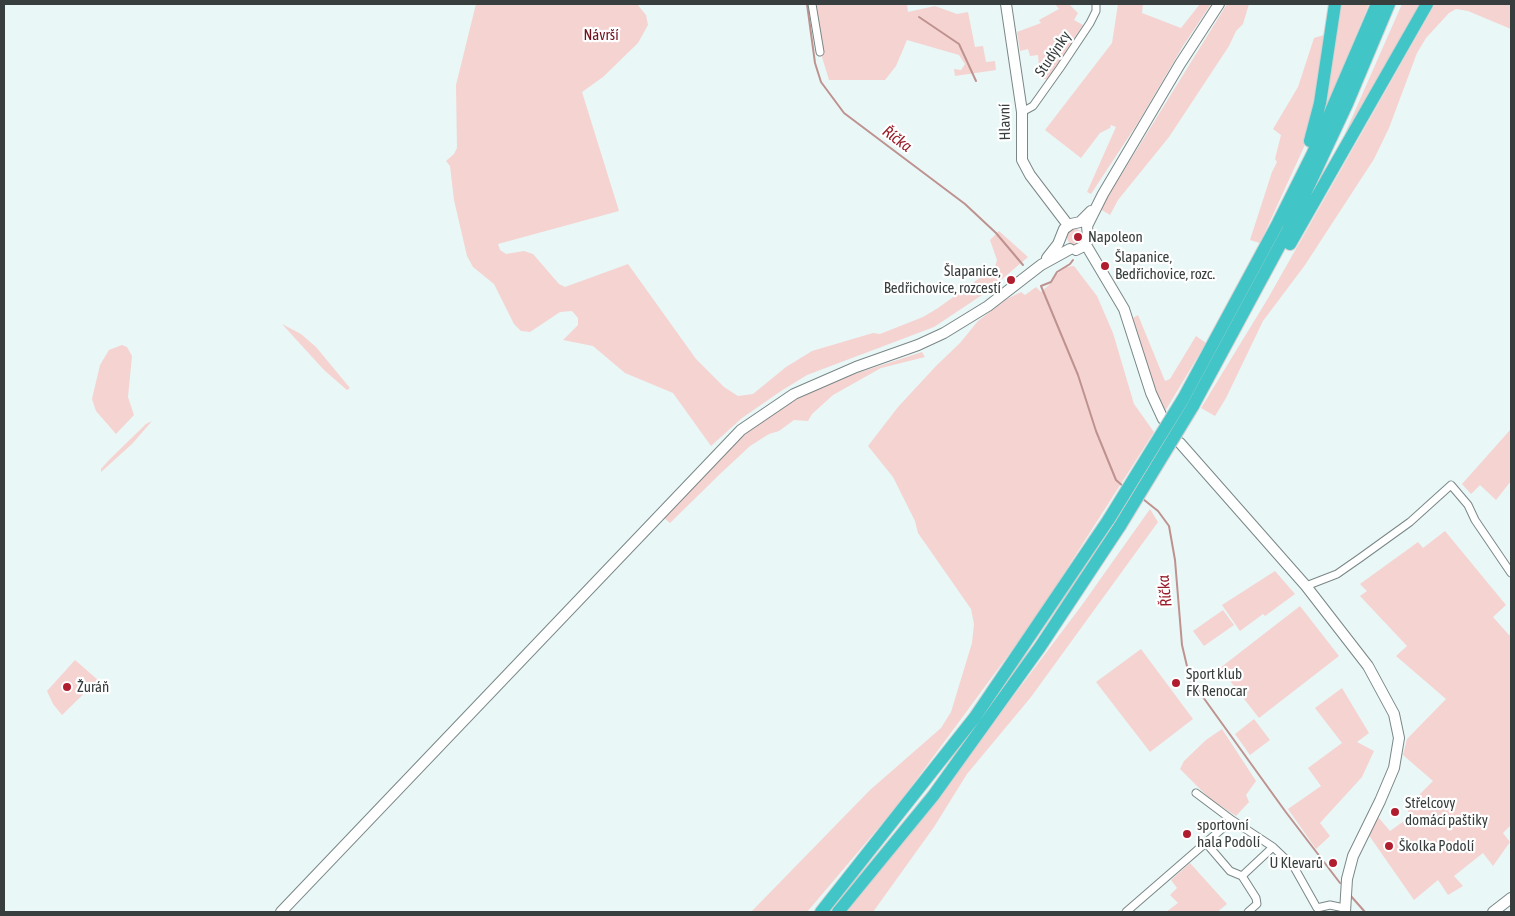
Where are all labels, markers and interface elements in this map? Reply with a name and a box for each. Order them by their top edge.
park label: Návrší [583,26,619,44]
street label: Studýnky [1031,28,1075,80]
street label: Hlavní [996,104,1014,140]
water label: Říčka [879,122,915,156]
place label: Napoleon [1088,228,1143,246]
marker: Napoleon [1072,231,1084,243]
place label: Šlapanice, Bedřichovice, rozc. [1115,248,1215,283]
marker: Šlapanice, Bedřichovice, rozc. [1099,260,1111,272]
place label: Šlapanice, Bedřichovice, rozcestí [884,262,1001,297]
marker: Šlapanice, Bedřichovice, rozcestí [1005,274,1017,286]
water label: Říčka [1154,574,1176,608]
place label: Sport klub FK Renocar [1186,665,1247,700]
marker: Sport klub FK Renocar [1170,677,1182,689]
place label: Žuráň [77,678,109,696]
marker: Žuráň [61,681,73,693]
place label: Střelcovy domácí paštiky [1405,794,1488,829]
marker: Střelcovy domácí paštiky [1389,806,1401,818]
place label: sportovní hala Podolí [1197,816,1260,851]
marker: sportovní hala Podolí [1181,828,1193,840]
place label: Školka Podolí [1399,837,1474,855]
marker: Školka Podolí [1383,840,1395,852]
place label: U Klevarů [1270,854,1323,872]
marker: U Klevarů [1327,857,1339,869]

